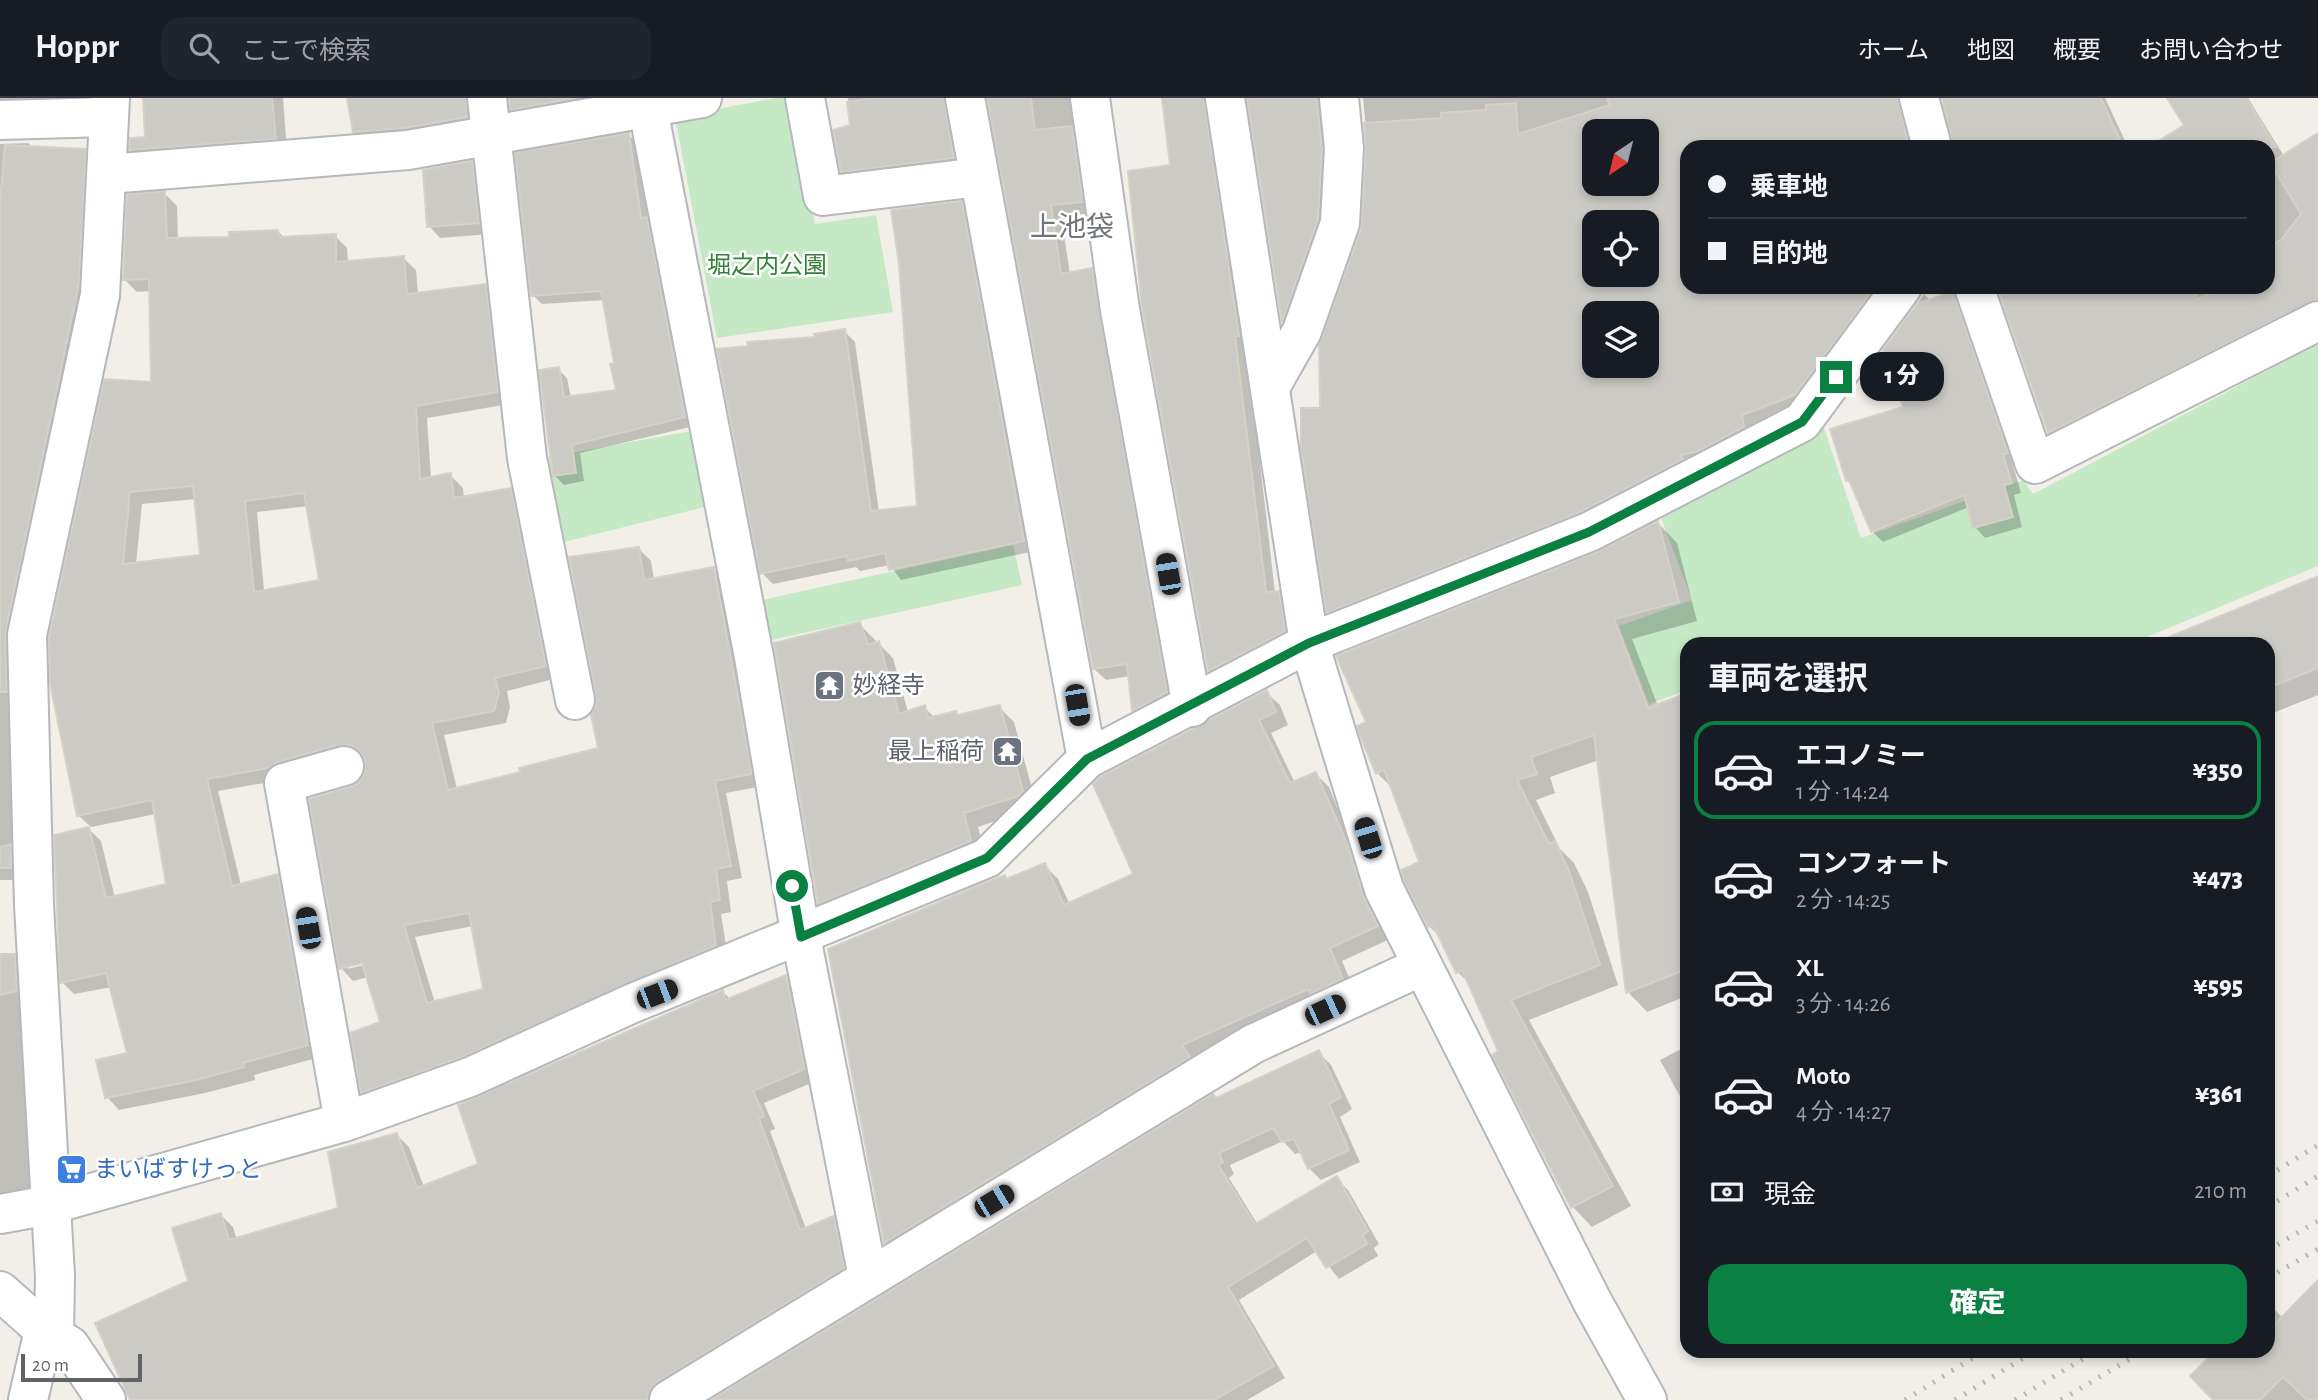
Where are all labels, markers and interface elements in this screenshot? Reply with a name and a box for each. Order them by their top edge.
search box [161,17,651,80]
icon: search [185,29,223,67]
text: Hoppr [35,31,119,64]
text: ここで検索 [241,38,371,64]
text: ホーム [1858,39,1929,63]
text: 地図 [1967,39,2015,63]
text: 概要 [2053,39,2101,63]
text: お問い合わせ [2139,39,2283,63]
north arrow [1582,119,1659,196]
map controls [1582,119,1659,378]
text: 乗車地 [1750,174,1828,200]
button: locate [1582,210,1659,287]
district label: 上池袋 [1030,212,1114,242]
text: 目的地 [1750,241,1828,267]
park label: 堀之内公園 [707,252,827,278]
button: layers [1582,301,1659,378]
callout: 1 分 [1860,352,1944,402]
route end [1820,361,1852,393]
text: 1 分 [1885,365,1919,388]
car [1155,551,1182,597]
text: 車両を選択 [1708,663,1868,695]
temple icon: 妙経寺 [813,668,847,702]
place label: 妙経寺 [853,672,925,698]
car [1064,682,1091,728]
temple icon: 最上稲荷 [990,734,1024,768]
place label: 最上稲荷 [888,739,984,764]
icon: car [1712,739,1775,802]
text: エコノミー [1796,743,1926,769]
text: ¥350 [2192,757,2243,783]
text: 1 分 · 14:24 [1796,781,1889,804]
car [1352,815,1385,861]
icon: car [1712,847,1775,910]
text: コンフォート [1796,851,1951,877]
text: ¥473 [2193,865,2243,891]
route start [776,870,808,902]
text: 2 分 · 14:25 [1796,889,1890,912]
car [295,905,322,951]
icon: car [1712,955,1775,1018]
text: XL [1796,955,1823,981]
text: ¥595 [2193,973,2243,999]
car [634,977,681,1011]
car [1302,992,1349,1028]
text: 3 分 · 14:26 [1796,993,1891,1016]
icon: car [1712,1063,1775,1126]
text: Moto [1796,1063,1851,1089]
text: ¥361 [2195,1081,2243,1107]
text: 4 分 · 14:27 [1796,1101,1891,1124]
supermarket icon: まいばすけっと [54,1152,88,1186]
place label: まいばすけっと [94,1157,262,1182]
icon: cash [1708,1173,1746,1211]
text: 210 m [2194,1180,2247,1203]
car [971,1181,1018,1221]
text: 現金 [1764,1182,1816,1208]
button: 確定 [1708,1264,2247,1344]
scale bar [21,1351,142,1383]
text: 20 m [32,1356,69,1375]

